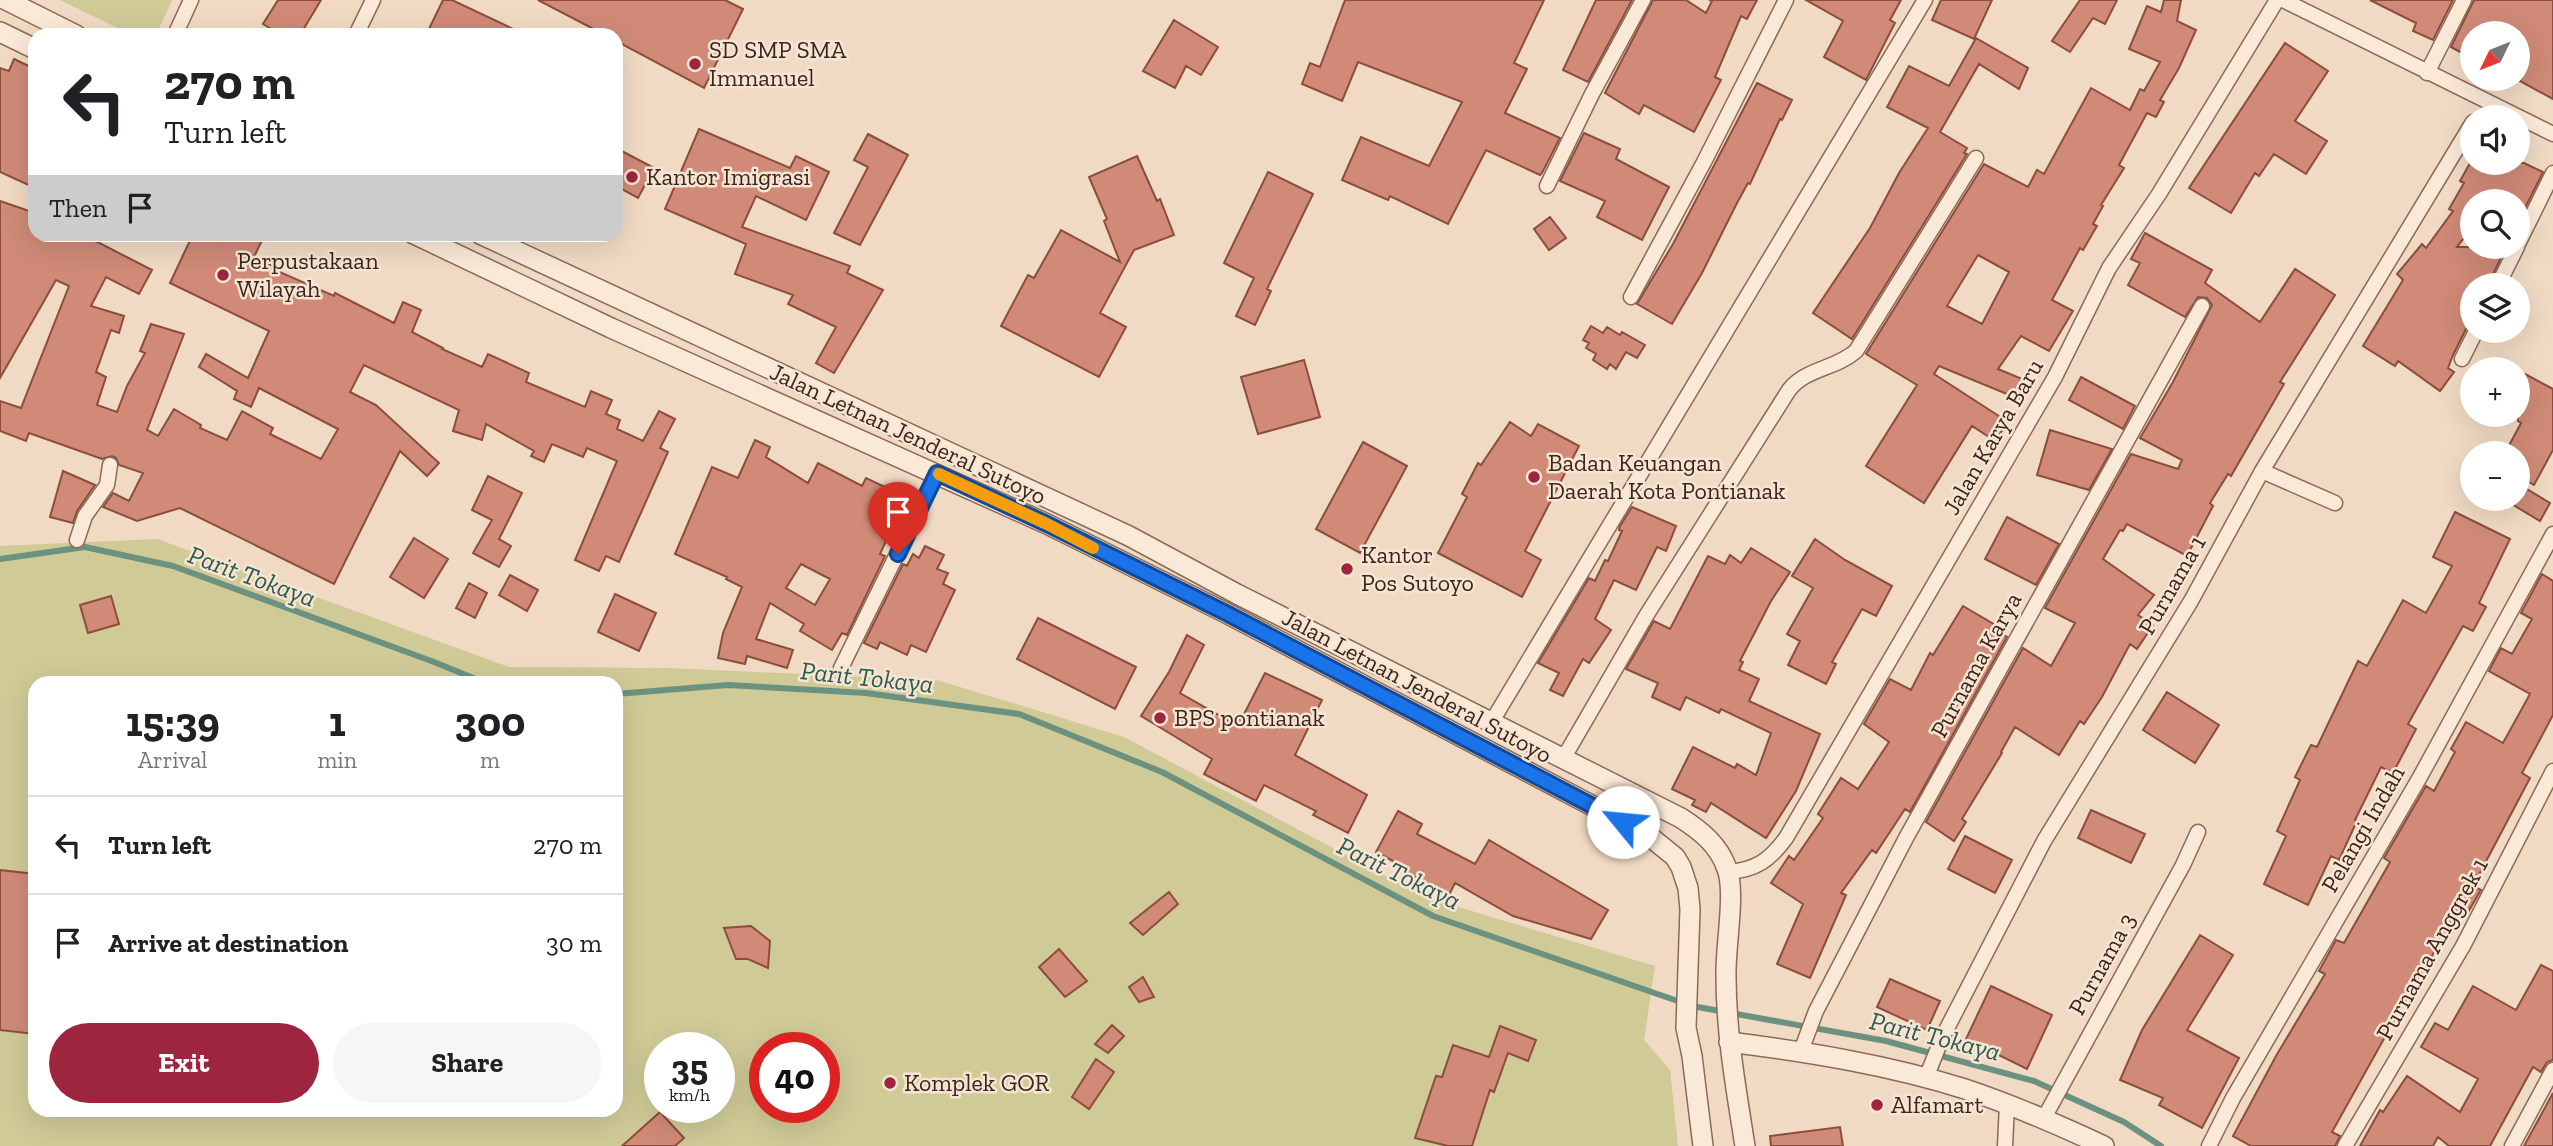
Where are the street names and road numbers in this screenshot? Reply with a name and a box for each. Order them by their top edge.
street label: Jalan Karya Baru [1936,353,2049,520]
street label: Jalan Letnan Jenderal Sutoyo [766,357,1051,510]
street label: Purnama 1 [2132,530,2212,639]
street label: Purnama Karya [1924,587,2028,742]
street label: Jalan Letnan Jenderal Sutoyo [1277,602,1557,769]
street label: Pelangi Indah [2315,760,2411,897]
street label: Purnama Anggrek 1 [2369,853,2494,1045]
street label: Purnama 3 [2062,908,2141,1020]

